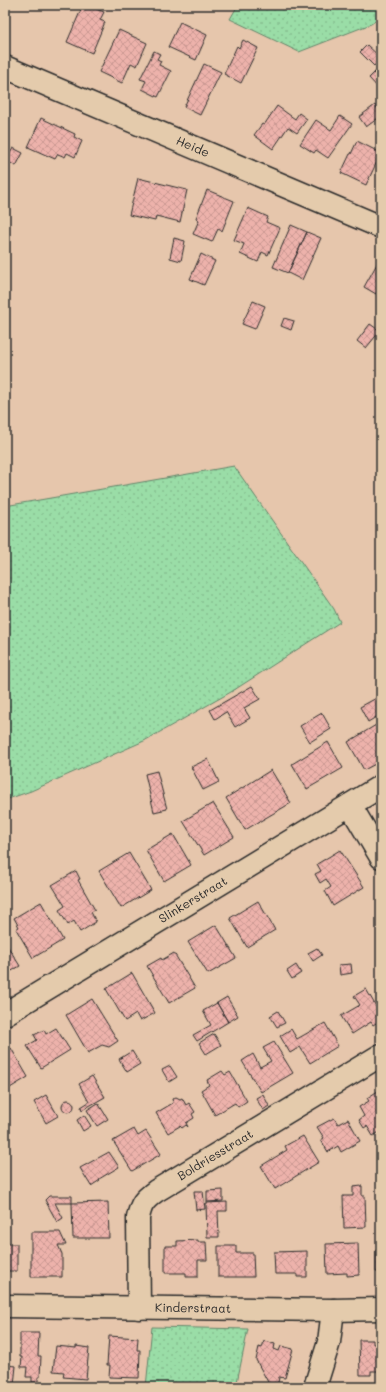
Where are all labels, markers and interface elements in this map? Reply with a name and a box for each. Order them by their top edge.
street label: Heide [174,132,212,160]
street label: Slinkerstraat [155,872,230,926]
street label: Boldriesstraat [174,1125,256,1183]
street label: Kinderstraat [155,1299,231,1316]

